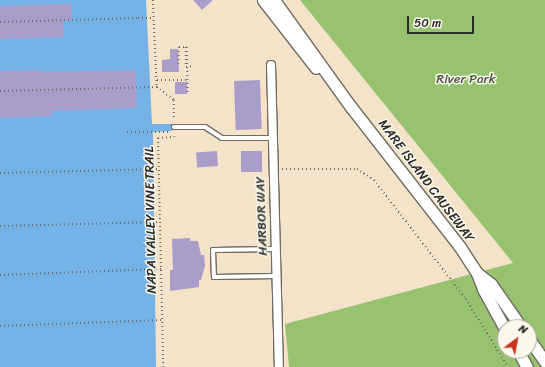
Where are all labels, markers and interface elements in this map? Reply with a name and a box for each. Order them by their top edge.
scale bar [409,8,476,34]
text: 50 m [414,12,441,34]
park label: River Park [436,71,496,87]
street label: MARE ISLAND CAUSEWAY [374,115,478,247]
street label: NAPA VALLEY VINE TRAIL [142,146,160,294]
street label: HARBOR WAY [253,177,271,255]
north arrow [497,319,537,359]
text: N [515,319,531,339]

